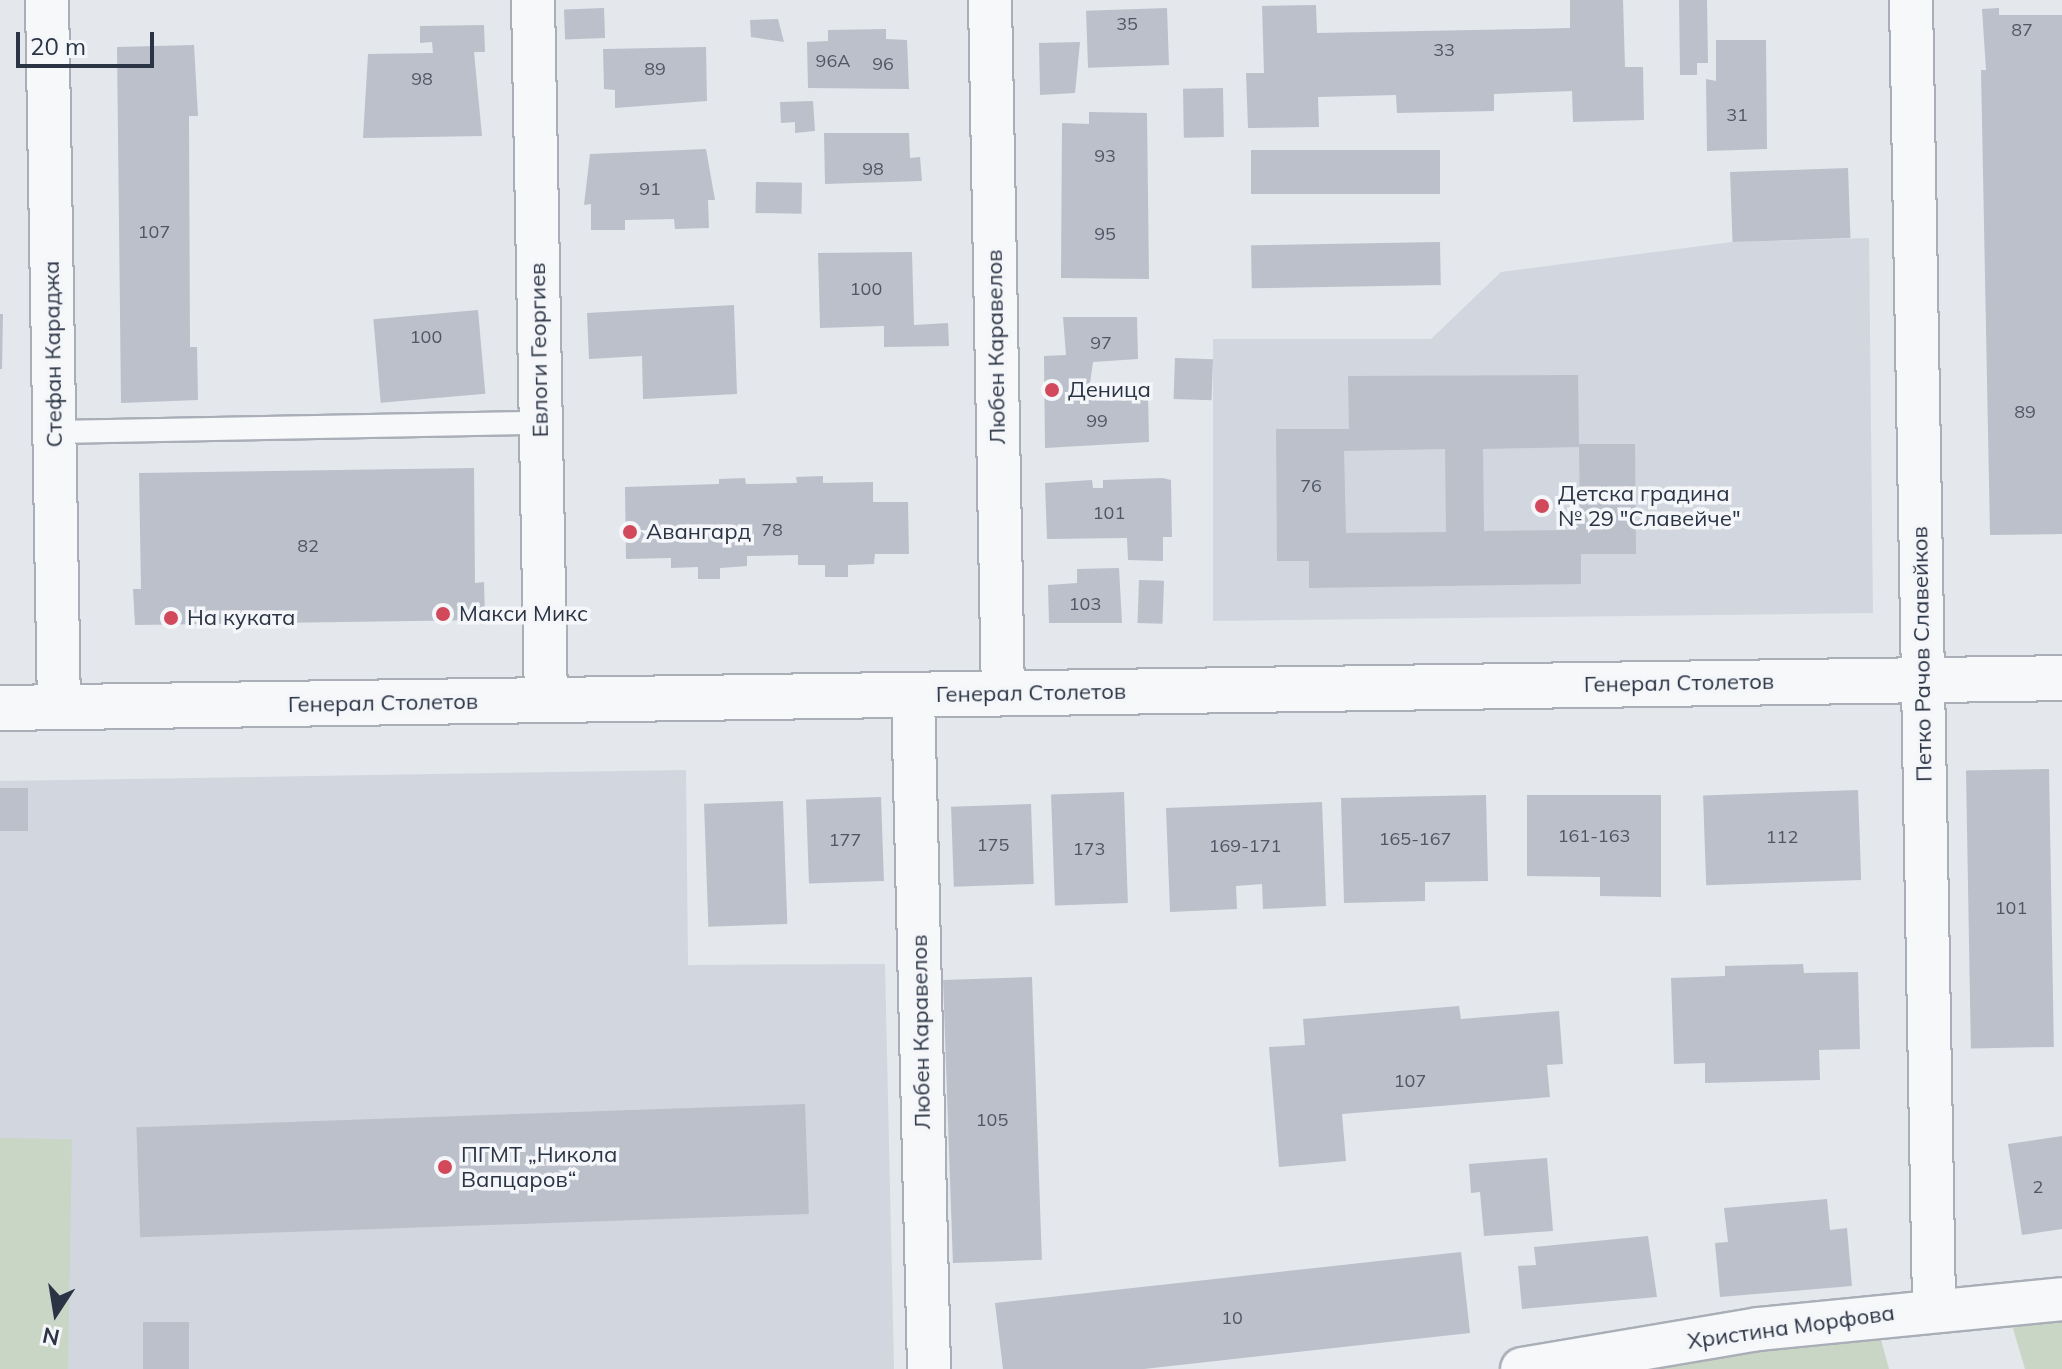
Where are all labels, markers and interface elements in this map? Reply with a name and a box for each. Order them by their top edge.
house number: 35 [1116,13,1138,35]
scale bar [20,16,158,66]
house number: 87 [2011,19,2033,41]
text: 20 m [30,31,86,61]
house number: 33 [1433,39,1455,61]
house number: 96A [816,50,850,72]
house number: 96 [872,53,894,75]
house number: 89 [644,58,666,80]
house number: 98 [411,68,433,90]
house number: 31 [1726,104,1748,126]
house number: 93 [1094,145,1116,167]
house number: 98 [862,158,884,180]
house number: 91 [639,178,661,200]
house number: 107 [138,221,170,243]
house number: 95 [1094,223,1116,245]
street label: Любен Каравелов [981,249,1011,445]
street label: Стефан Караджа [38,260,68,448]
street label: Евлоги Георгиев [524,262,554,438]
house number: 100 [850,278,882,300]
house number: 100 [410,326,442,348]
house number: 97 [1090,332,1112,354]
place label: Деница [1068,377,1151,403]
marker: Деница [1043,381,1061,399]
house number: 89 [2014,401,2036,423]
house number: 99 [1086,410,1108,432]
house number: 76 [1300,475,1322,497]
place label: Детска градина № 29 "Славейче" [1558,480,1741,532]
marker: Детска градина № 29 "Славейче" [1533,497,1551,515]
house number: 101 [1093,502,1125,524]
place label: Авангард [646,519,751,545]
house number: 78 [761,519,783,541]
marker: Авангард [621,523,639,541]
street label: Петко Рачов Славейков [1907,526,1937,782]
house number: 82 [297,535,319,557]
house number: 103 [1069,593,1101,615]
place label: Макси Микс [459,601,588,627]
place label: На куката [187,605,295,631]
marker: Макси Микс [434,605,452,623]
marker: На куката [162,609,180,627]
street label: Генерал Столетов [1584,668,1774,698]
street label: Генерал Столетов [936,678,1126,708]
street label: Генерал Столетов [288,688,478,718]
house number: 161-163 [1558,825,1630,847]
house number: 112 [1766,826,1798,848]
house number: 165-167 [1379,828,1451,850]
house number: 177 [829,829,861,851]
house number: 175 [977,834,1009,856]
house number: 169-171 [1209,835,1281,857]
house number: 173 [1073,838,1105,860]
house number: 101 [1995,897,2027,919]
street label: Любен Каравелов [906,934,936,1130]
house number: 107 [1394,1070,1426,1092]
house number: 105 [976,1109,1008,1131]
place label: ПГМТ „Никола Вапцаров“ [461,1141,617,1192]
marker: ПГМТ „Никола Вапцаров“ [436,1158,454,1176]
house number: 2 [2033,1176,2043,1198]
north arrow [16,1273,96,1353]
street label: Христина Морфова [1686,1299,1896,1355]
house number: 10 [1221,1307,1243,1329]
text: N [40,1321,62,1352]

